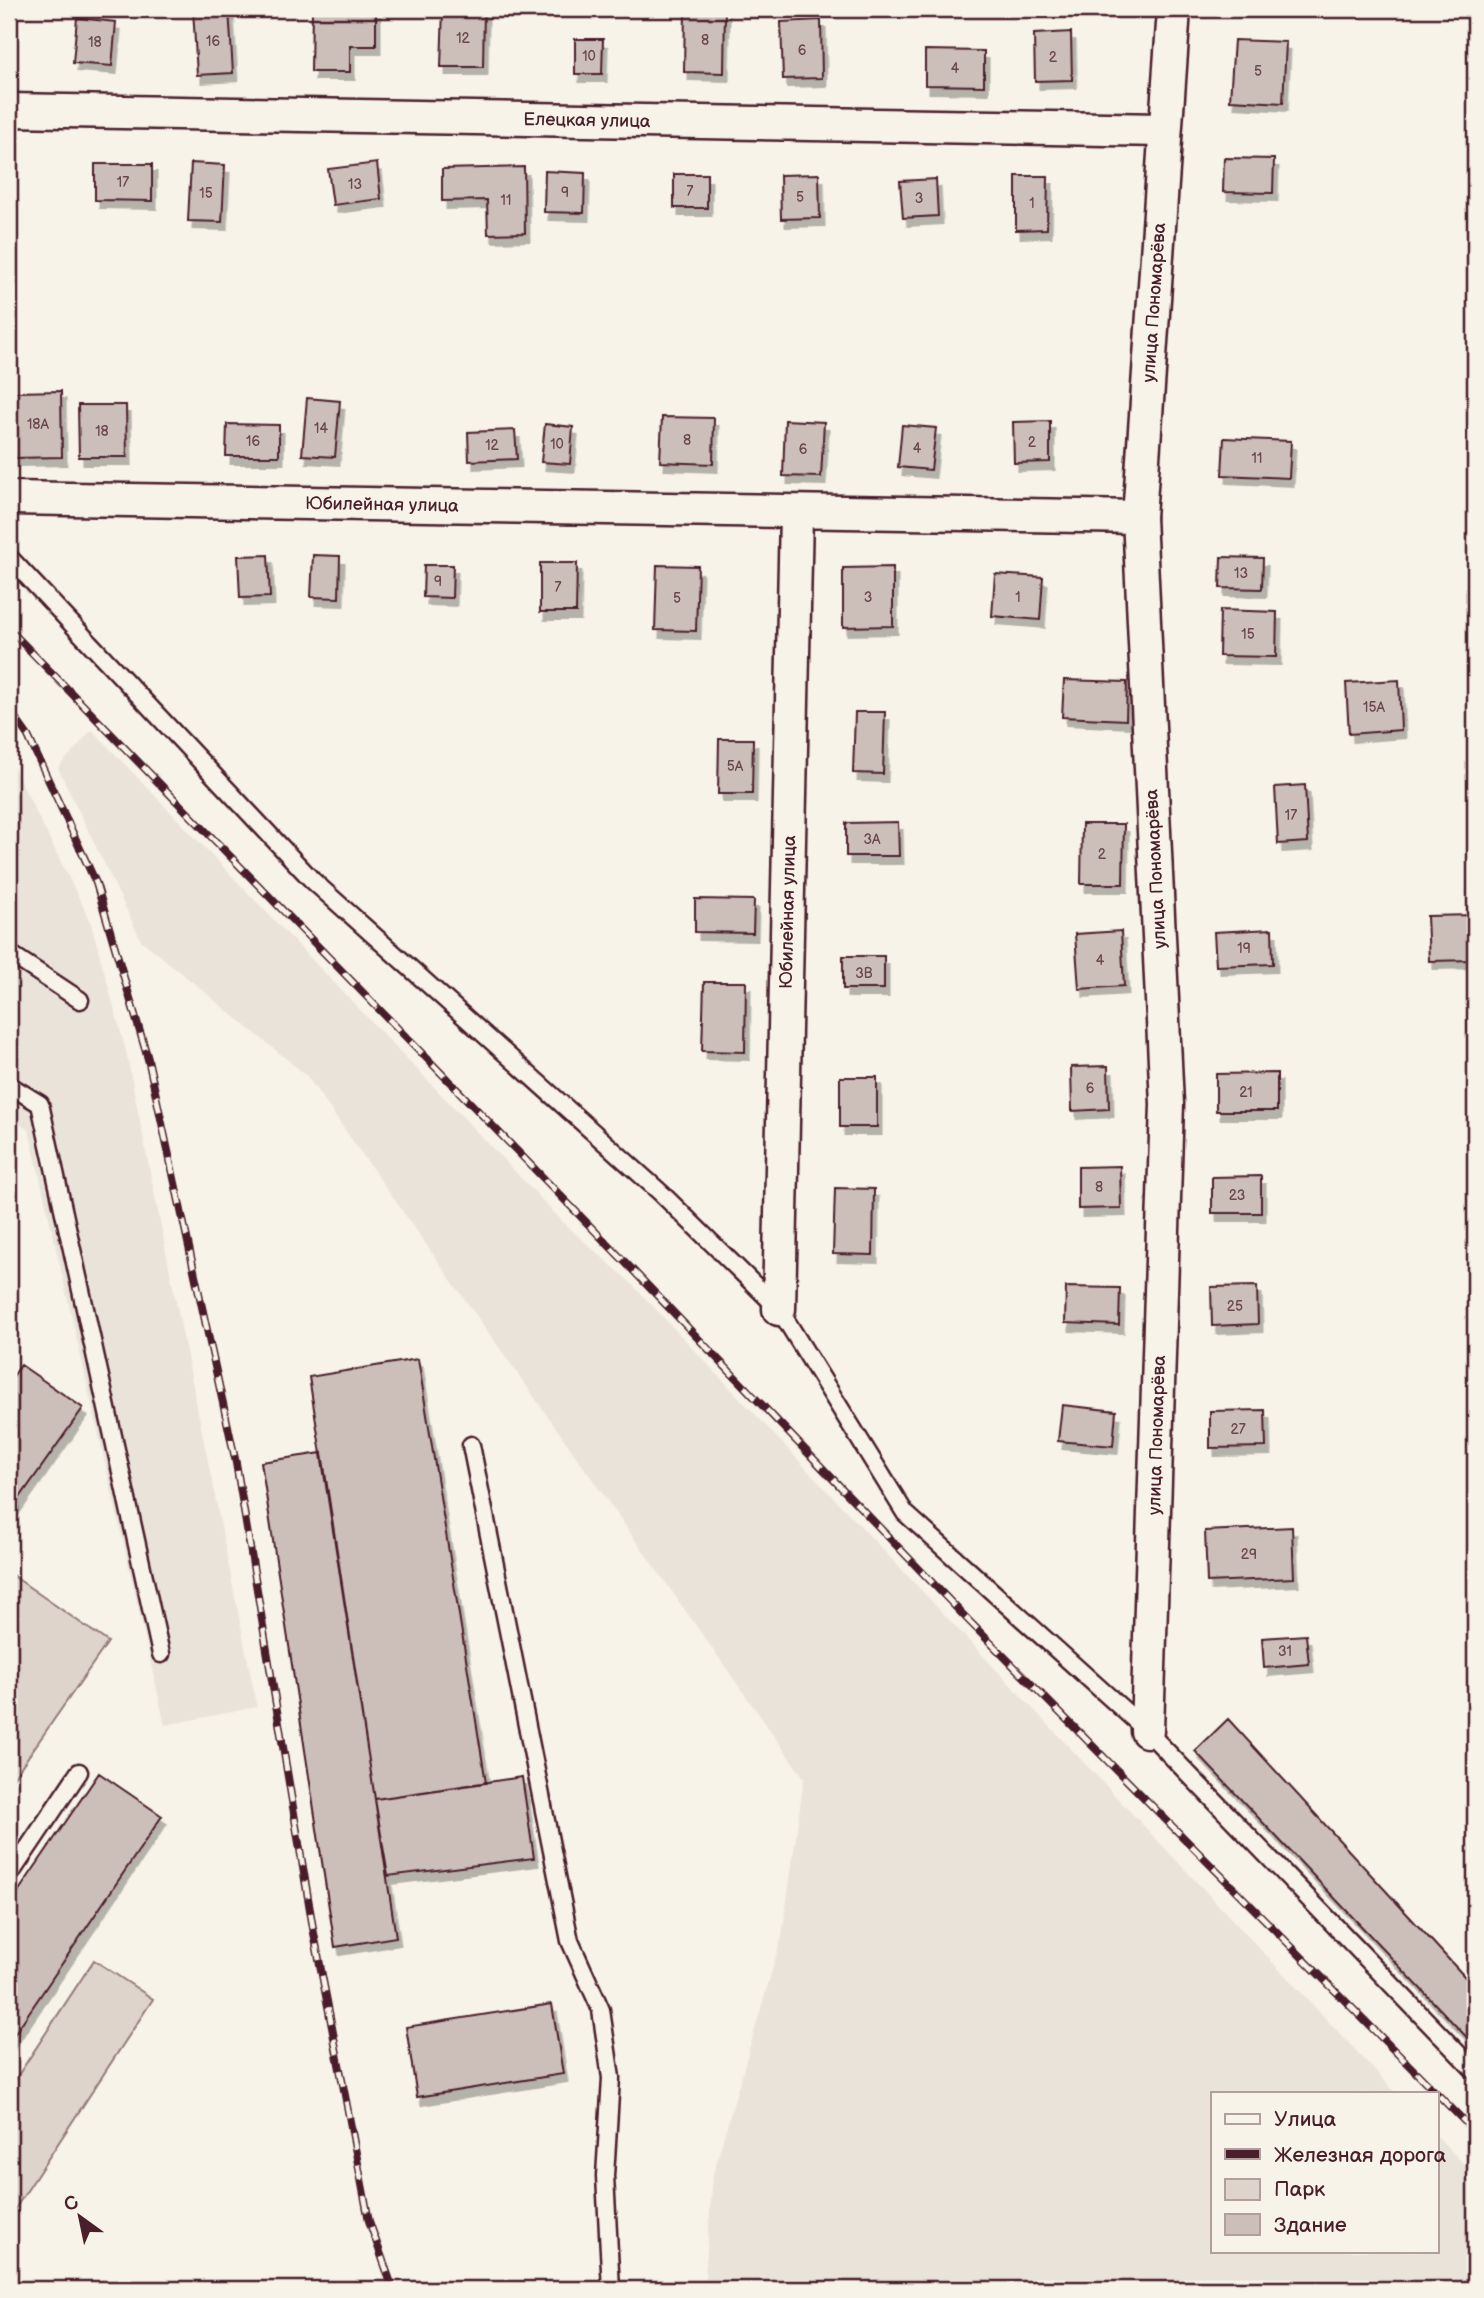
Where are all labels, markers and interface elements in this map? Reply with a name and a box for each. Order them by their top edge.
house number: 12 [456,30,471,47]
house number: 8 [701,32,709,49]
house number: 16 [206,33,220,50]
house number: 18 [88,34,102,51]
house number: 6 [798,42,807,59]
house number: 10 [582,48,596,65]
house number: 2 [1049,49,1058,66]
house number: 4 [951,60,960,77]
house number: 5 [1254,63,1262,80]
street label: Елецкая улица [523,108,651,132]
house number: 17 [117,174,129,191]
house number: 13 [348,176,362,193]
house number: 7 [687,183,694,200]
house number: 9 [561,184,569,201]
house number: 15 [199,185,213,202]
house number: 5 [796,189,804,206]
house number: 3 [915,190,923,207]
house number: 11 [501,192,511,209]
house number: 1 [1029,195,1035,212]
street label: улица Пономарёва [1138,222,1170,383]
house number: 18А [27,416,50,433]
house number: 14 [314,420,328,437]
house number: 18 [95,423,109,440]
house number: 8 [683,432,691,449]
house number: 16 [246,433,260,450]
house number: 2 [1028,434,1037,451]
house number: 10 [550,436,564,453]
house number: 12 [485,437,500,454]
house number: 4 [913,440,922,457]
house number: 6 [799,441,808,458]
house number: 11 [1252,450,1262,467]
street label: Юбилейная улица [305,492,459,516]
house number: 13 [1234,565,1248,582]
house number: 9 [434,573,442,590]
house number: 7 [555,579,562,596]
house number: 3 [864,589,872,606]
house number: 1 [1015,589,1021,606]
house number: 5 [673,590,681,607]
house number: 15 [1241,626,1255,643]
house number: 15А [1363,699,1385,716]
house number: 5А [727,758,744,775]
street label: улица Пономарёва [1141,788,1171,949]
house number: 17 [1285,807,1297,824]
house number: 3А [863,831,881,848]
street label: Юбилейная улица [775,835,800,989]
house number: 2 [1098,846,1107,863]
house number: 19 [1237,940,1251,957]
house number: 4 [1096,952,1105,969]
house number: 3В [855,965,873,982]
house number: 6 [1086,1080,1095,1097]
house number: 21 [1239,1084,1253,1101]
house number: 8 [1095,1179,1103,1196]
house number: 23 [1229,1187,1245,1204]
house number: 25 [1227,1298,1243,1315]
street label: улица Пономарёва [1143,1355,1169,1515]
house number: 27 [1230,1421,1246,1438]
house number: 29 [1241,1546,1257,1563]
house number: 31 [1278,1643,1292,1660]
legend [1211,2092,1438,2252]
text: Улица [1274,2107,1337,2132]
text: Железная дорога [1274,2143,1447,2168]
text: Парк [1274,2177,1325,2202]
north arrow [46,2182,116,2252]
text: С [60,2191,83,2217]
text: Здание [1274,2213,1347,2238]

